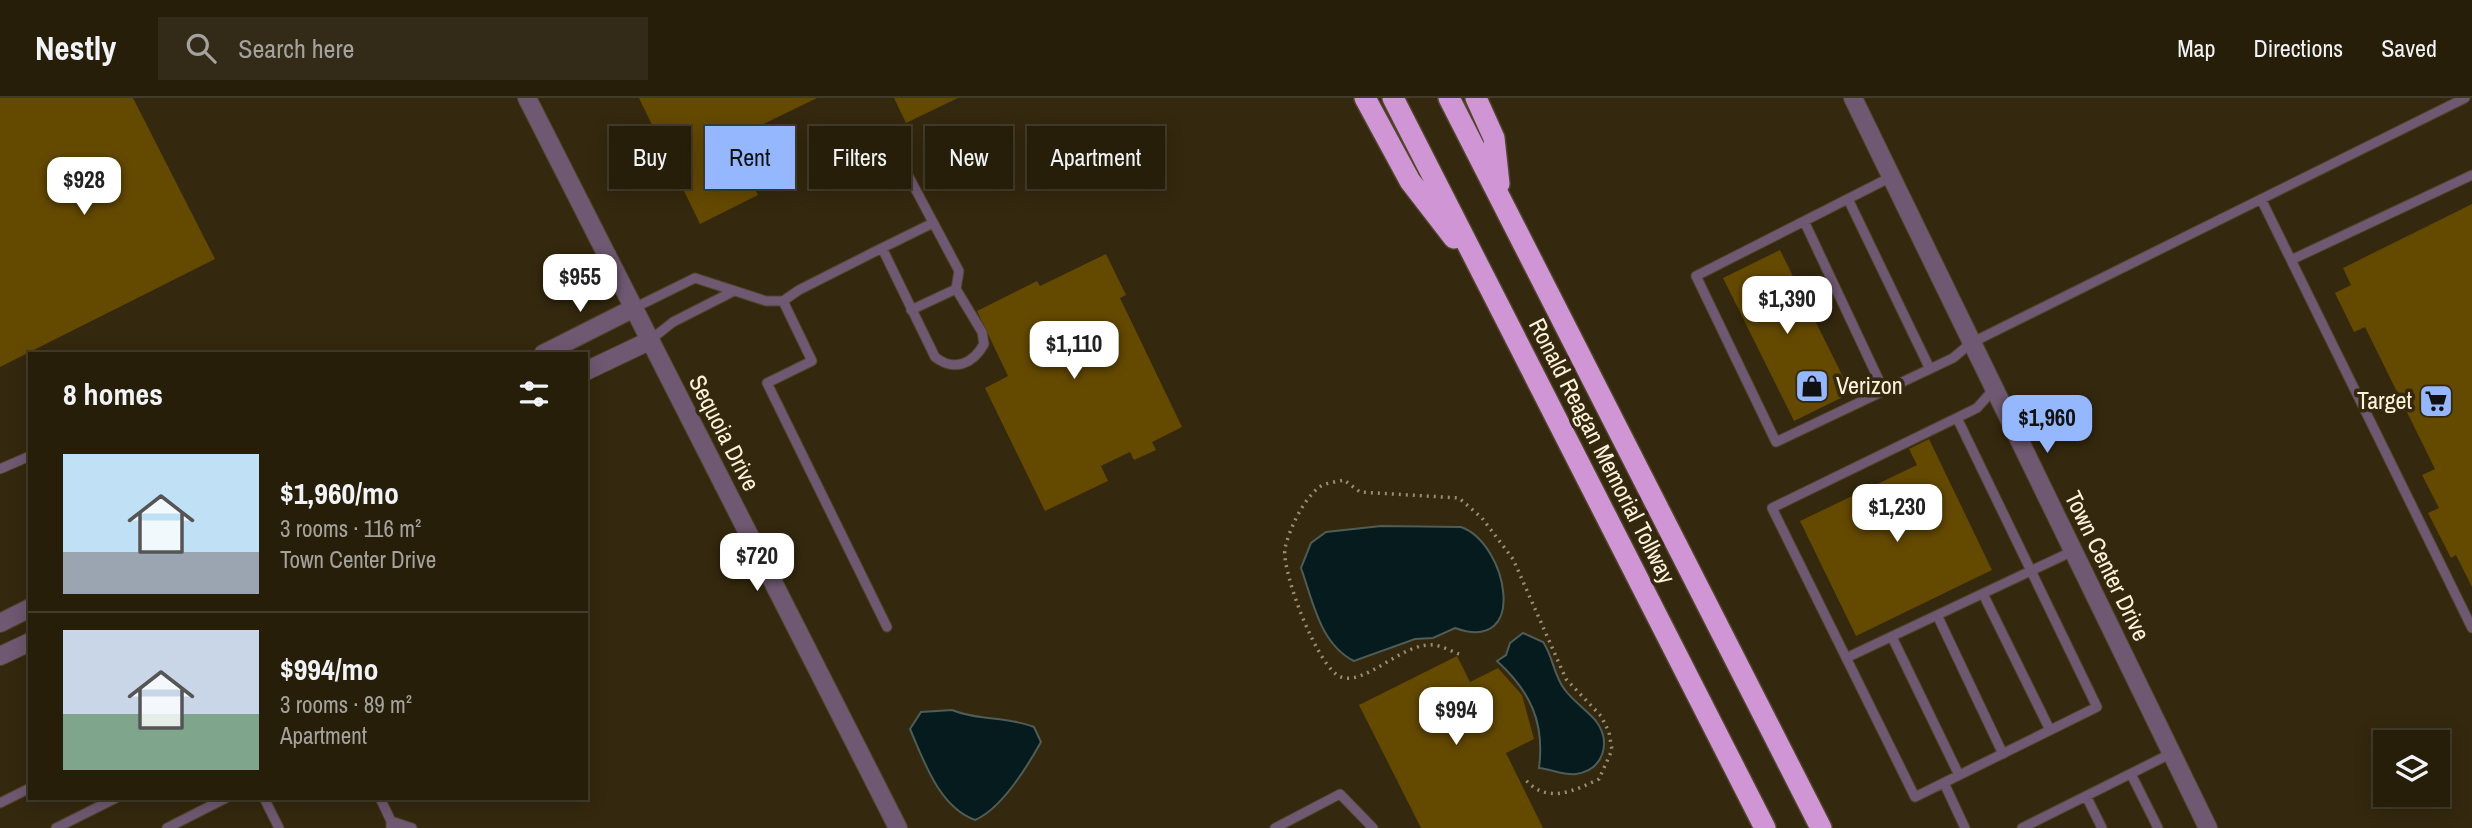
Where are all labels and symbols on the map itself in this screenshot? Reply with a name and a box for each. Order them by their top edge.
pin: $928 [43,158,125,217]
pin: $955 [539,254,621,314]
pin: $1,390 [1730,276,1844,336]
street label: Ronald Reagan Memorial Tollway [1522,312,1684,589]
pin: $1,110 [1017,322,1131,381]
shop icon: Verizon [1793,367,1831,405]
street label: Sequoia Drive [682,369,768,496]
place label: Verizon [1836,369,1903,401]
supermarket icon: Target [2417,382,2455,420]
place label: Target [2357,384,2413,416]
pin: $1,960 [1990,396,2104,455]
pin: $1,230 [1840,484,1954,544]
street label: Town Center Drive [2058,485,2158,646]
pin: $720 [716,533,798,593]
pin: $994 [1415,688,1497,747]

